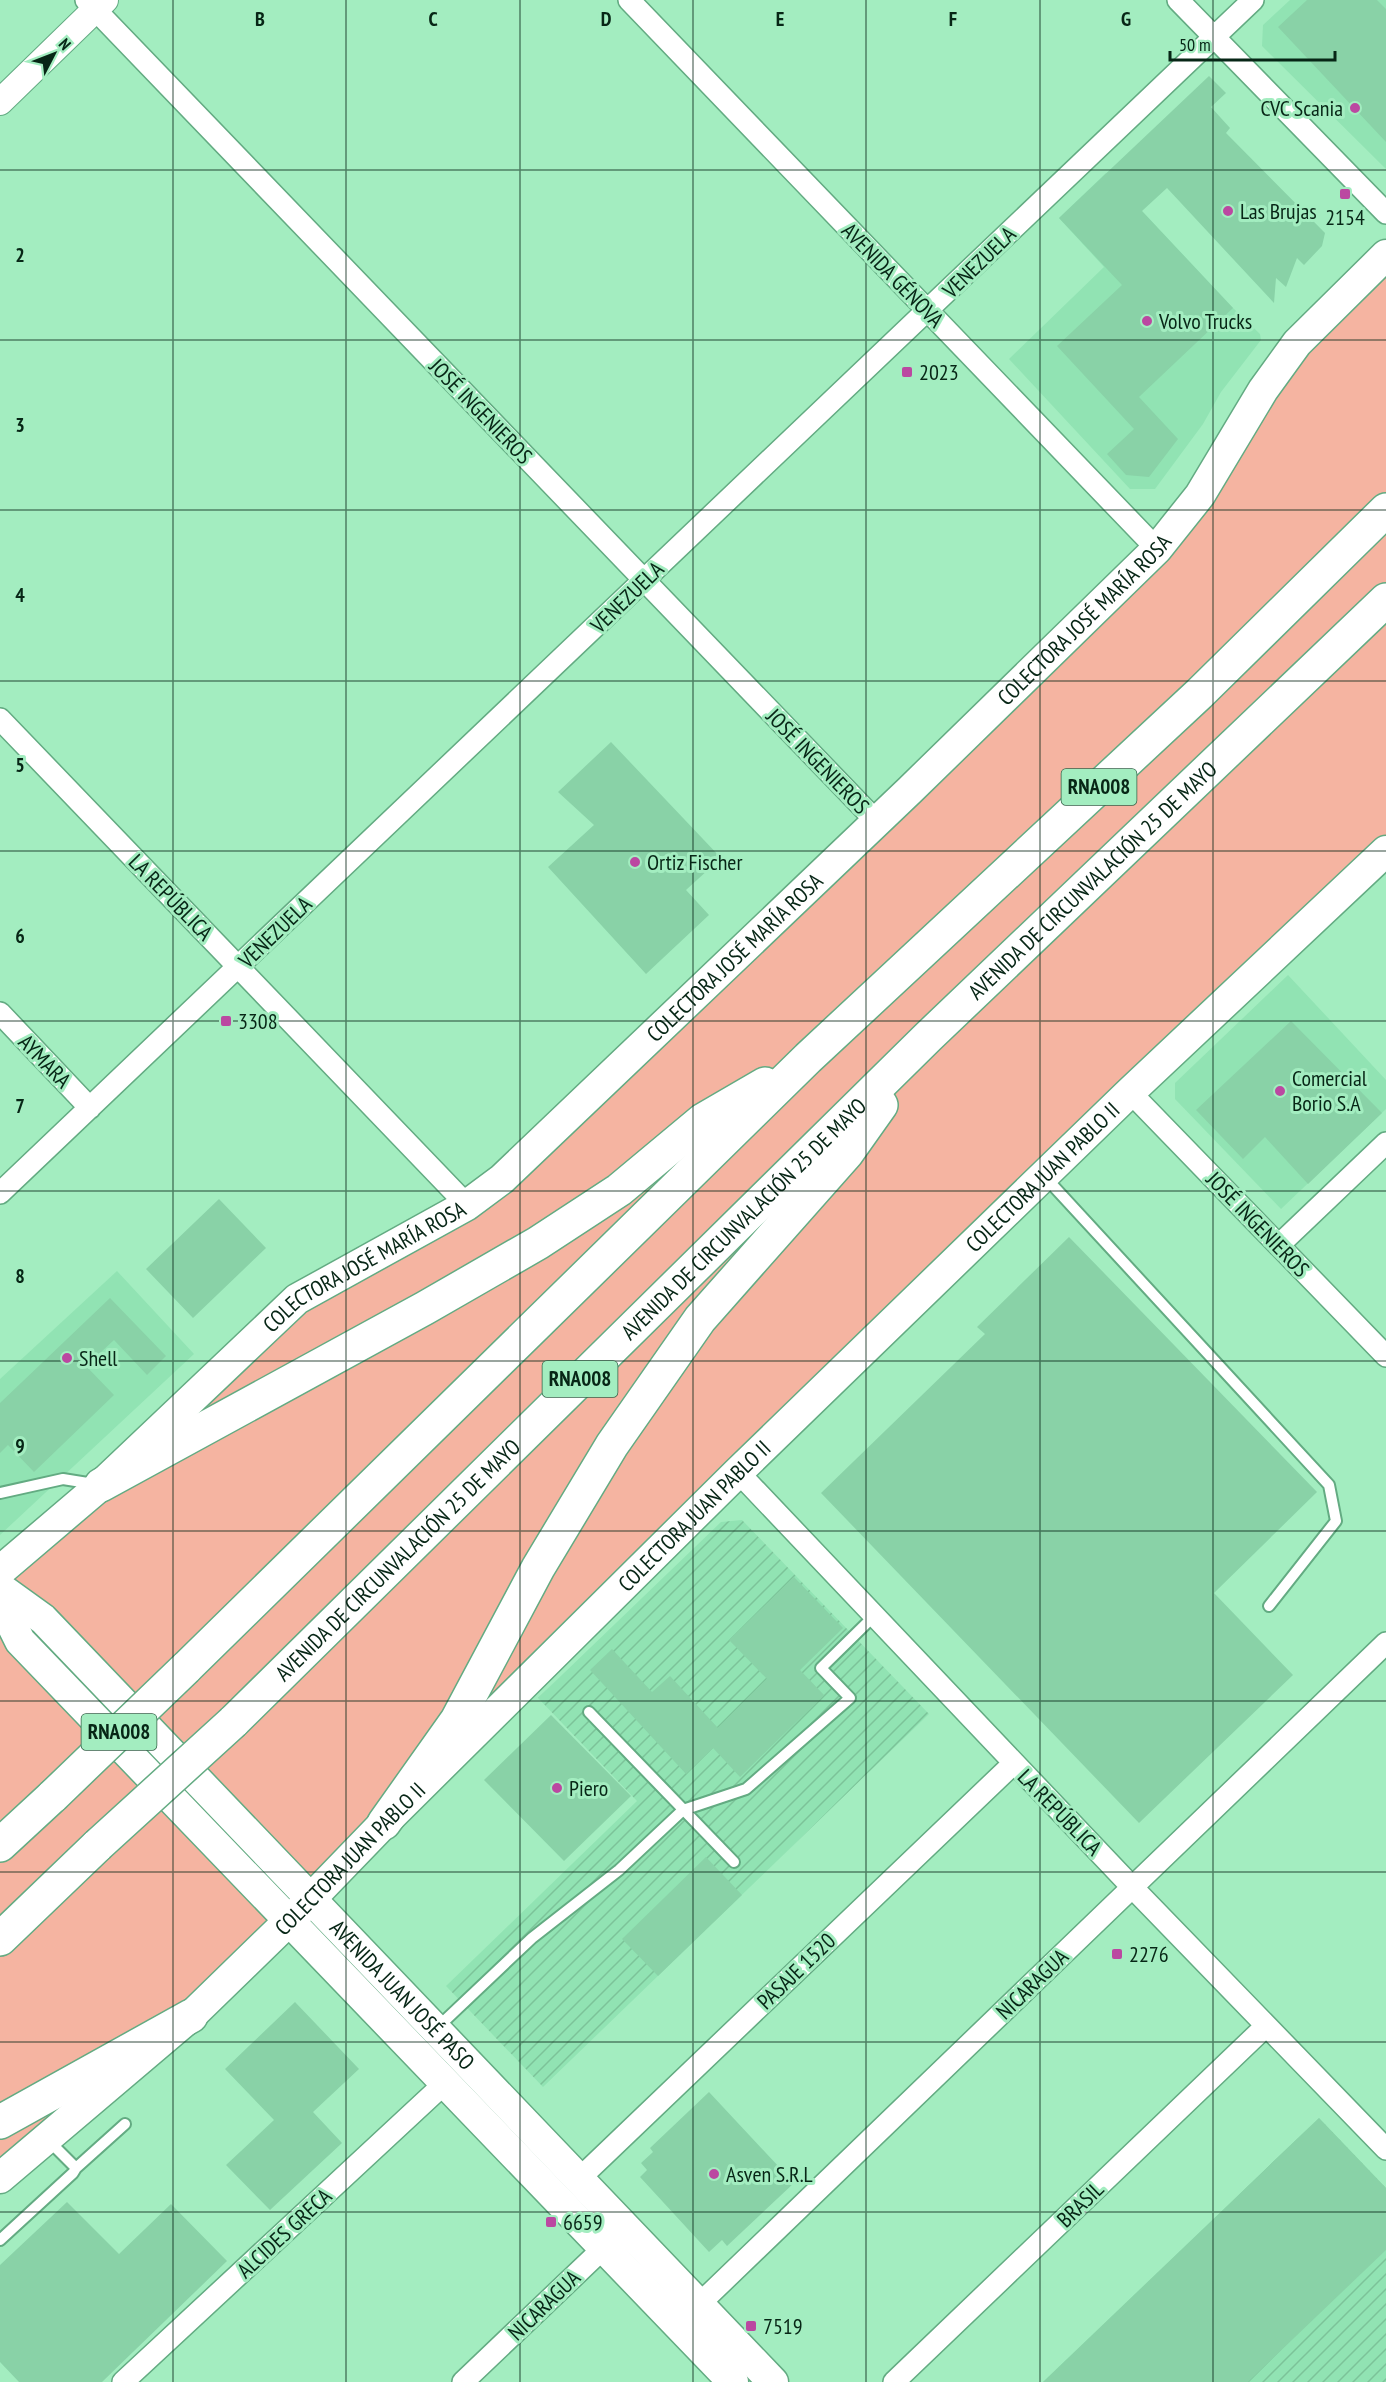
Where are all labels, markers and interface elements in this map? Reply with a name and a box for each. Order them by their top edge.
text: B [255,6,265,32]
text: C [428,6,438,32]
text: D [601,6,612,32]
text: E [776,6,784,32]
text: F [949,6,957,32]
text: G [1121,6,1131,32]
north arrow [24,24,84,84]
scale bar [1170,24,1335,62]
text: 50 m [1179,33,1211,56]
text: N [55,34,75,54]
place label: CVC Scania [1261,94,1343,122]
marker: CVC Scania [1348,101,1362,115]
marker: 2154 [1338,187,1352,201]
place label: Las Brujas [1240,197,1317,225]
place label: 2154 [1325,203,1365,231]
marker: Las Brujas [1221,204,1235,218]
street label: AVENIDA GÉNOVA [836,217,950,334]
street label: VENEZUELA [936,220,1022,304]
text: 2 [15,242,25,268]
place label: Volvo Trucks [1158,307,1252,335]
marker: Volvo Trucks [1140,314,1154,328]
street label: JOSÉ INGENIEROS [423,352,538,470]
place label: 2023 [919,358,959,386]
marker: 2023 [900,365,914,379]
text: 3 [15,412,25,438]
street label: COLECTORA JOSÉ MARÍA ROSA [991,528,1178,711]
street label: VENEZUELA [584,555,670,639]
text: 4 [15,582,25,608]
street label: JOSÉ INGENIEROS [760,702,875,820]
text: 5 [15,752,25,778]
street label: AVENIDA DE CIRCUNVALACIÓN 25 DE MAYO [962,755,1223,1005]
road number: RNA008 [1062,769,1136,805]
street label: LA REPÚBLICA [123,848,220,947]
place label: Ortiz Fischer [647,848,742,876]
marker: Ortiz Fischer [628,855,642,869]
street label: COLECTORA JOSÉ MARÍA ROSA [641,867,829,1048]
street label: VENEZUELA [232,890,318,974]
text: 6 [15,923,25,949]
place label: 3308 [238,1007,278,1035]
marker: 3308 [219,1014,233,1028]
street label: AYMARA [13,1028,78,1094]
place label: Comercial Borio S.A [1292,1064,1368,1117]
marker: Comercial Borio S.A [1273,1084,1287,1098]
street label: AVENIDA DE CIRCUNVALACIÓN 25 DE MAYO [615,1092,872,1346]
text: 7 [15,1093,25,1119]
street label: COLECTORA JUAN PABLO II [960,1096,1125,1258]
street label: JOSÉ INGENIEROS [1200,1165,1315,1283]
street label: COLECTORA JOSÉ MARÍA ROSA [257,1194,471,1338]
text: 8 [15,1263,25,1289]
place label: Shell [79,1344,118,1372]
marker: Shell [60,1351,74,1365]
road number: RNA008 [542,1361,618,1397]
text: 9 [15,1433,25,1459]
street label: AVENIDA DE CIRCUNVALACIÓN 25 DE MAYO [269,1433,526,1687]
street label: COLECTORA JUAN PABLO II [612,1434,776,1597]
road number: RNA008 [82,1714,156,1750]
street label: LA REPÚBLICA [1012,1763,1109,1862]
place label: Piero [569,1774,608,1802]
street label: COLECTORA JUAN PABLO II [269,1776,431,1941]
marker: Piero [550,1781,564,1795]
street label: AVENIDA JUAN JOSÉ PASO [324,1914,481,2076]
street label: PASAJE 1520 [751,1927,841,2015]
place label: 2276 [1129,1940,1169,1968]
street label: NICARAGUA [990,1942,1074,2025]
marker: 2276 [1110,1947,1124,1961]
place label: Asven S.R.L [726,2160,813,2188]
marker: Asven S.R.L [707,2167,721,2181]
street label: BRASIL [1051,2175,1109,2233]
street label: ALCIDES GRECA [231,2182,338,2284]
place label: 6659 [563,2208,603,2236]
marker: 6659 [544,2215,558,2229]
street label: NICARAGUA [502,2263,586,2346]
place label: 7519 [763,2312,803,2340]
marker: 7519 [744,2319,758,2333]

